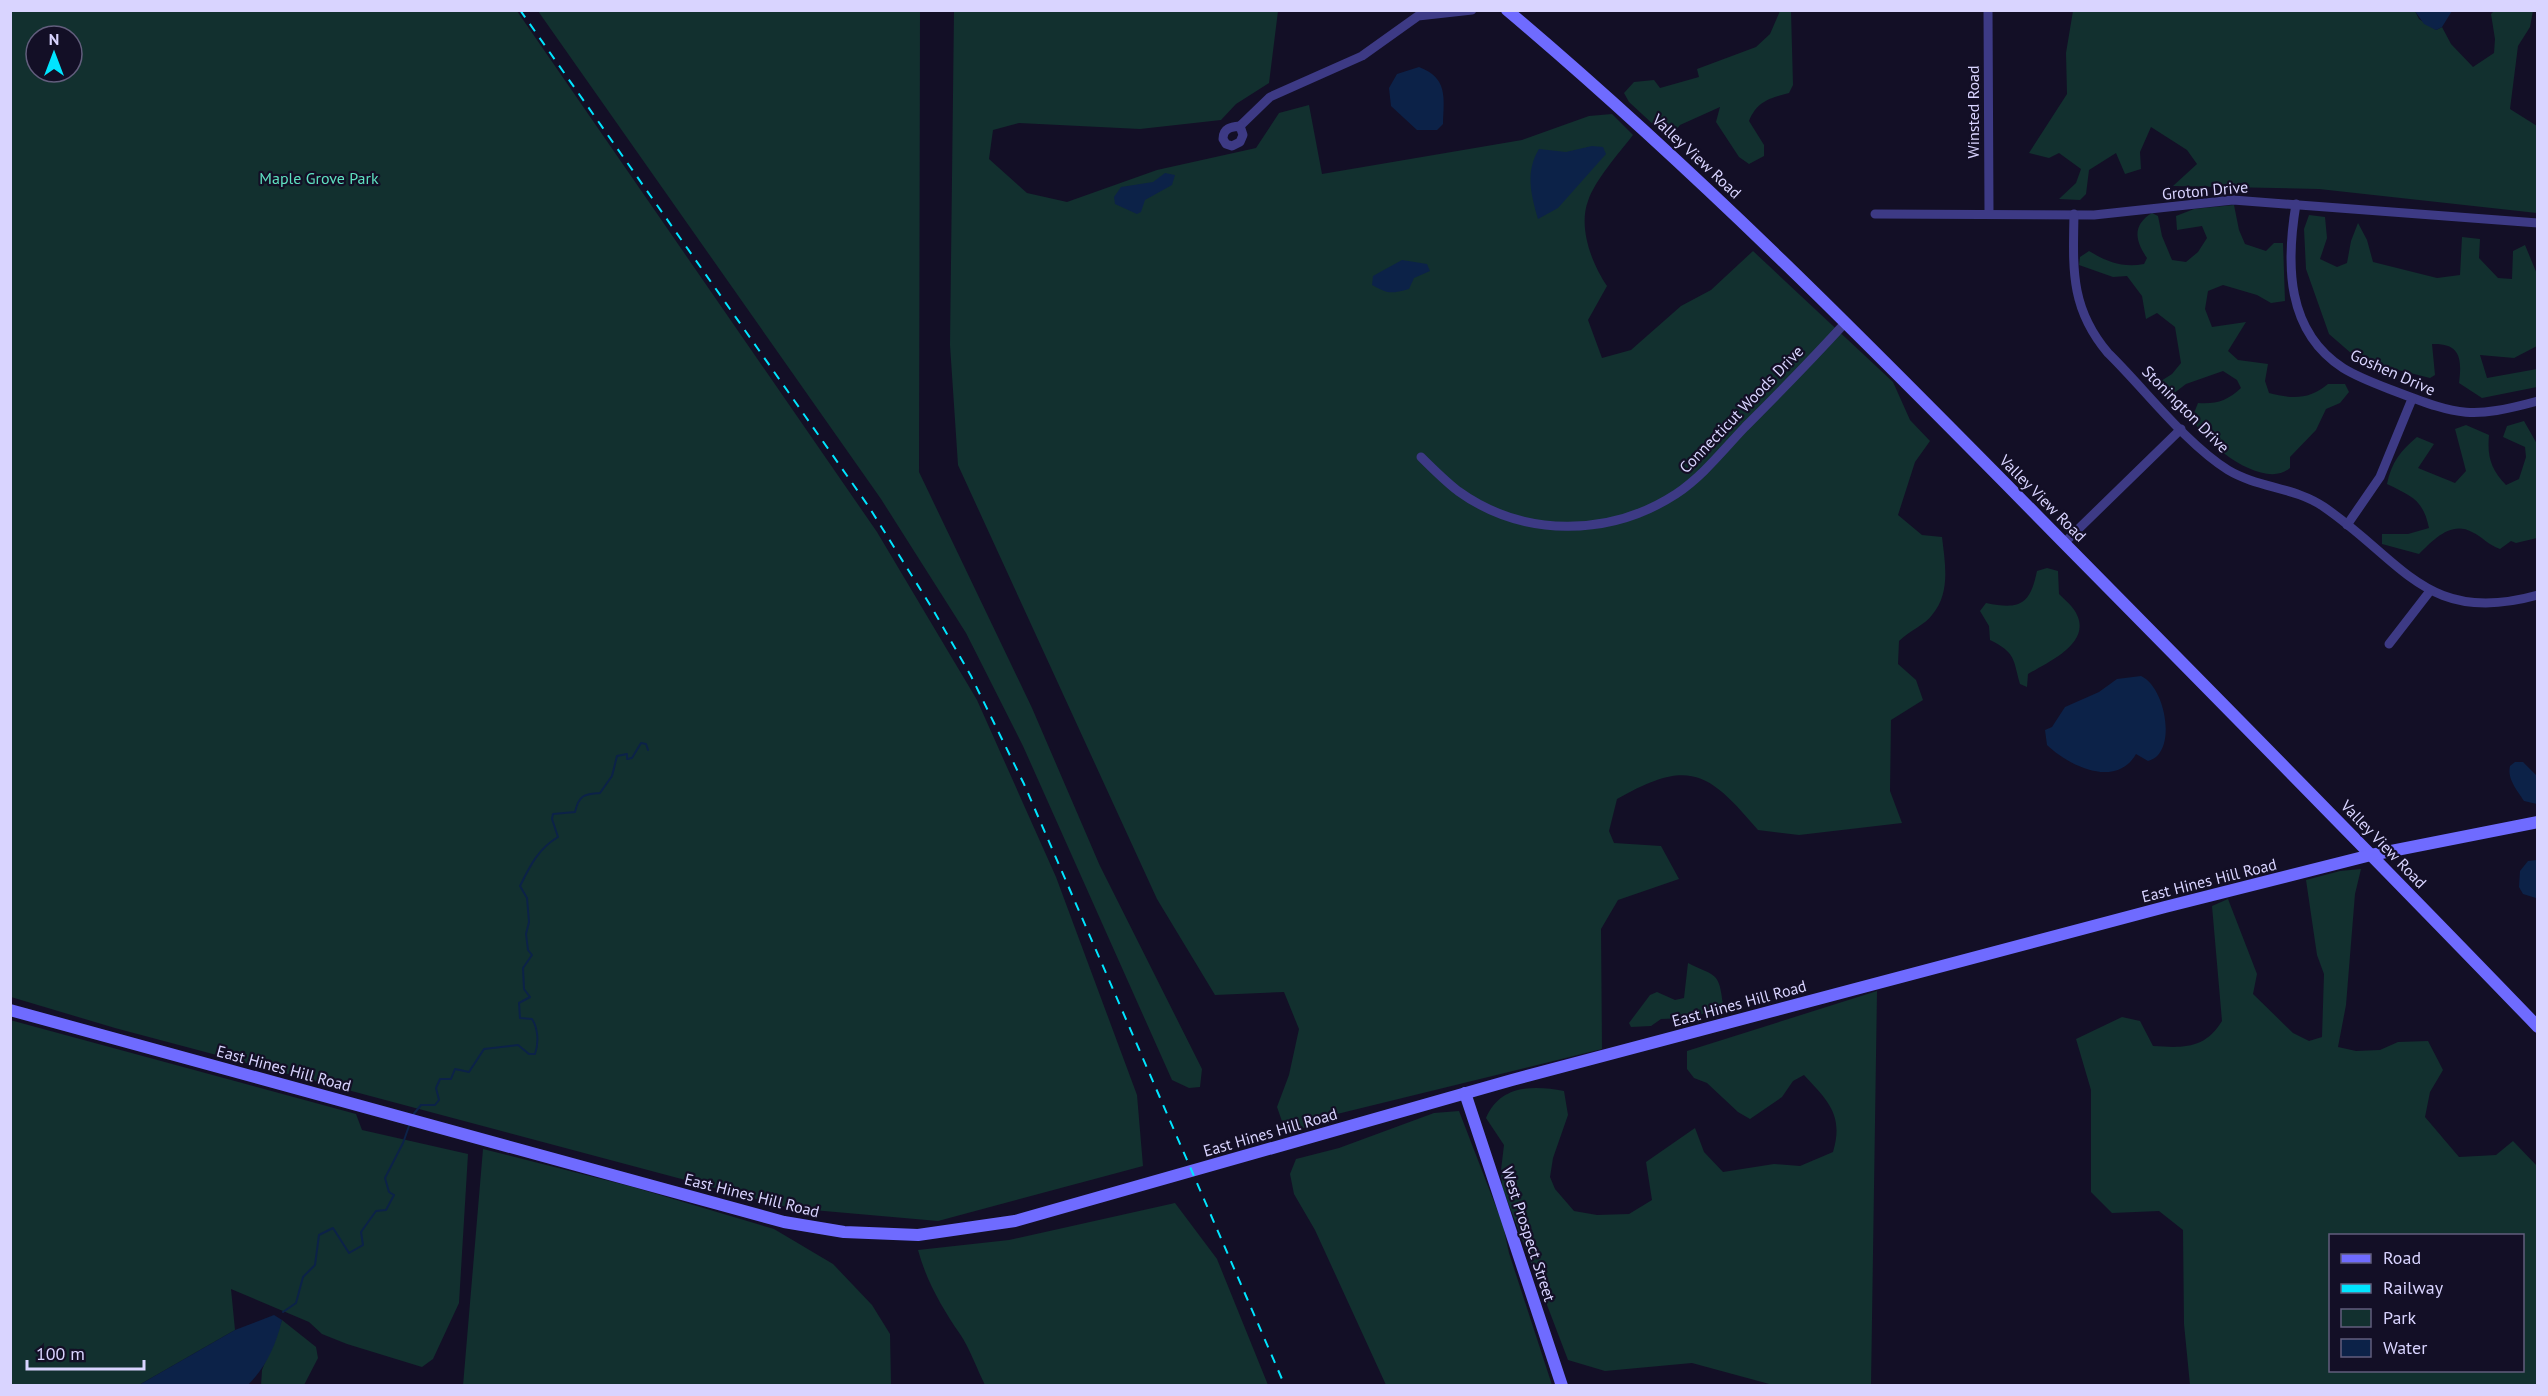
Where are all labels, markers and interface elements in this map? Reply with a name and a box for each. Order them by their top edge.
north arrow [24,24,84,84]
text: N [49,29,59,49]
street label: Winsted Road [1963,65,1983,159]
street label: Valley View Road [1647,109,1746,202]
park label: Maple Grove Park [259,168,379,188]
street label: Groton Drive [2161,176,2249,204]
street label: Connecticut Woods Drive [1675,341,1807,477]
street label: Goshen Drive [2347,344,2439,400]
street label: Stonington Drive [2138,361,2234,457]
street label: Valley View Road [1995,450,2091,546]
street label: Valley View Road [2336,795,2431,892]
street label: East Hines Hill Road [2139,854,2279,906]
street label: East Hines Hill Road [1670,975,1808,1031]
street label: East Hines Hill Road [215,1040,353,1096]
street label: East Hines Hill Road [1201,1103,1339,1161]
street label: West Prospect Street [1498,1164,1560,1305]
street label: East Hines Hill Road [682,1169,822,1221]
legend [2329,1234,2524,1372]
text: Road [2383,1246,2421,1269]
text: Railway [2383,1276,2444,1299]
text: Park [2383,1306,2416,1329]
scale bar [27,1333,144,1371]
text: Water [2383,1336,2427,1359]
text: 100 m [36,1342,85,1365]

